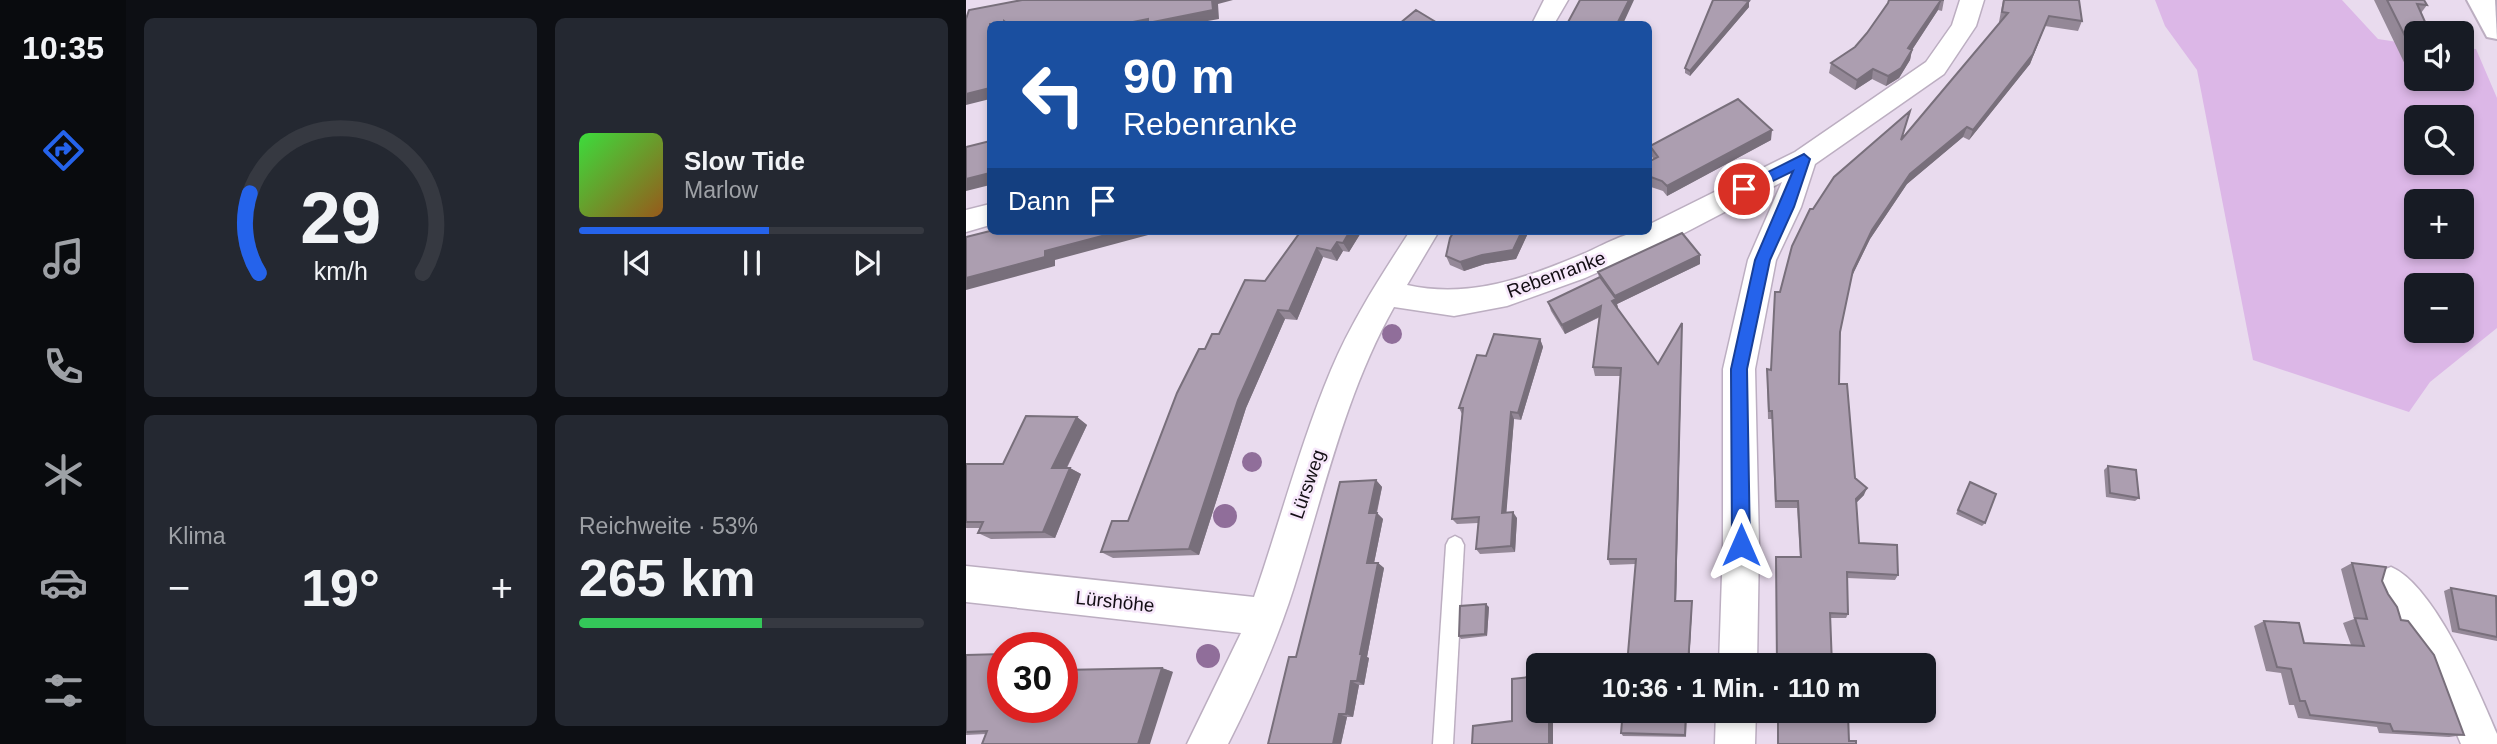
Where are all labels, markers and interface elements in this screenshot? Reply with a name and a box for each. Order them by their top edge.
map controls [2404,21,2474,343]
button: sound [2404,21,2474,91]
text: 10:35 [22,30,104,66]
icon: left [1008,49,1099,140]
text: 90 m [1123,49,1235,103]
button: search [2404,105,2474,175]
text: Rebenranke [1123,106,1297,142]
icon: directions [39,126,88,175]
text: Slow Tide [684,146,805,176]
pin [1714,159,1774,219]
icon: arrive [1725,170,1763,208]
text: Marlow [684,177,758,203]
text: 29 [300,178,381,259]
icon: arrive [1084,182,1122,220]
text: Dann [1008,186,1070,216]
button: + [2404,189,2474,259]
icon: music [39,234,88,283]
icon: previous [618,244,656,282]
icon: pause [733,244,771,282]
icon: next [848,244,886,282]
street label: Rebenranke [1504,247,1608,302]
text: km/h [313,257,368,285]
button: − [2404,273,2474,343]
icon: phone [39,342,88,391]
street label: Lürsweg [1286,447,1329,522]
icon: climate [39,450,88,499]
position arrow [1704,508,1778,582]
text: Reichweite · 53% [579,513,758,539]
text: Klima [168,523,226,549]
text: 265 km [579,549,755,607]
icon: car [39,558,88,607]
text: 19° [301,559,380,617]
text: − [168,567,190,609]
text: + [491,567,513,609]
street label: Lürshöhe [1074,587,1155,616]
speed limit sign: 30 [987,632,1078,723]
icon: filters [39,666,88,715]
text: 10:36 · 1 Min. · 110 m [1602,673,1860,703]

